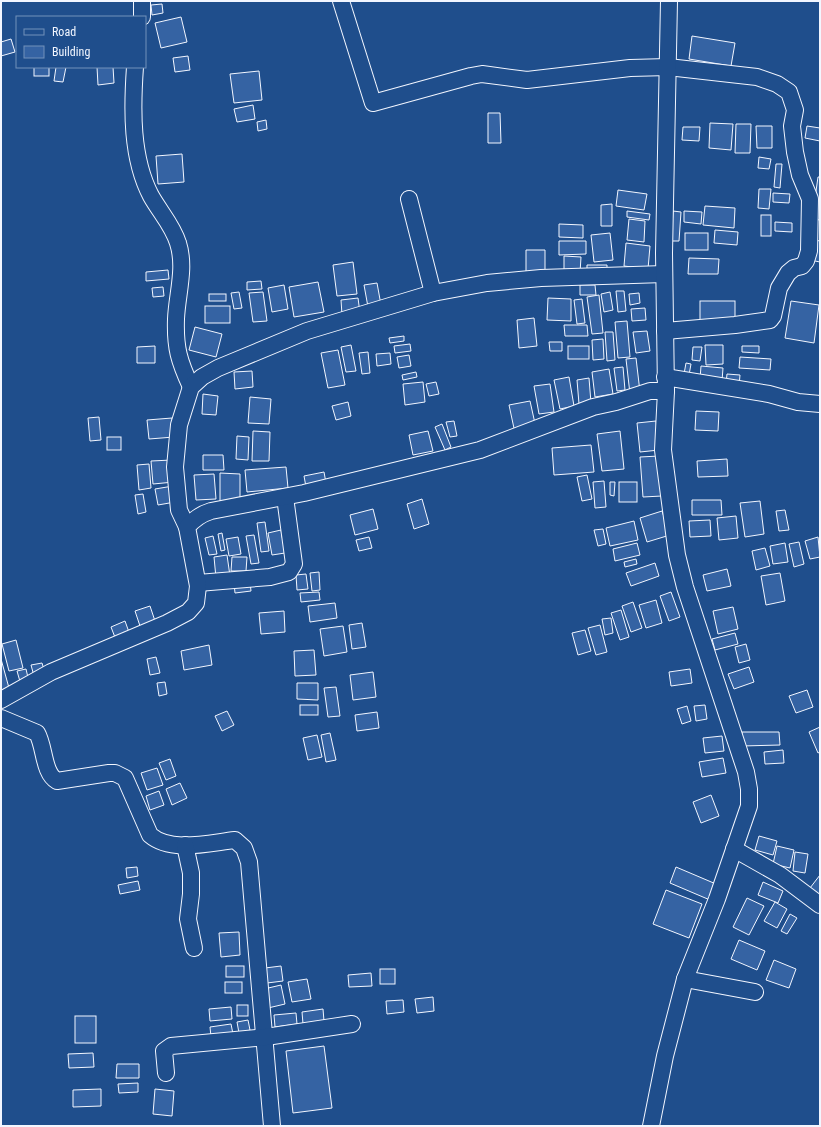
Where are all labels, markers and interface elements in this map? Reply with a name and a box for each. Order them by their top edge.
legend [16,16,146,68]
text: Road [52,25,76,39]
text: Building [52,45,90,59]

